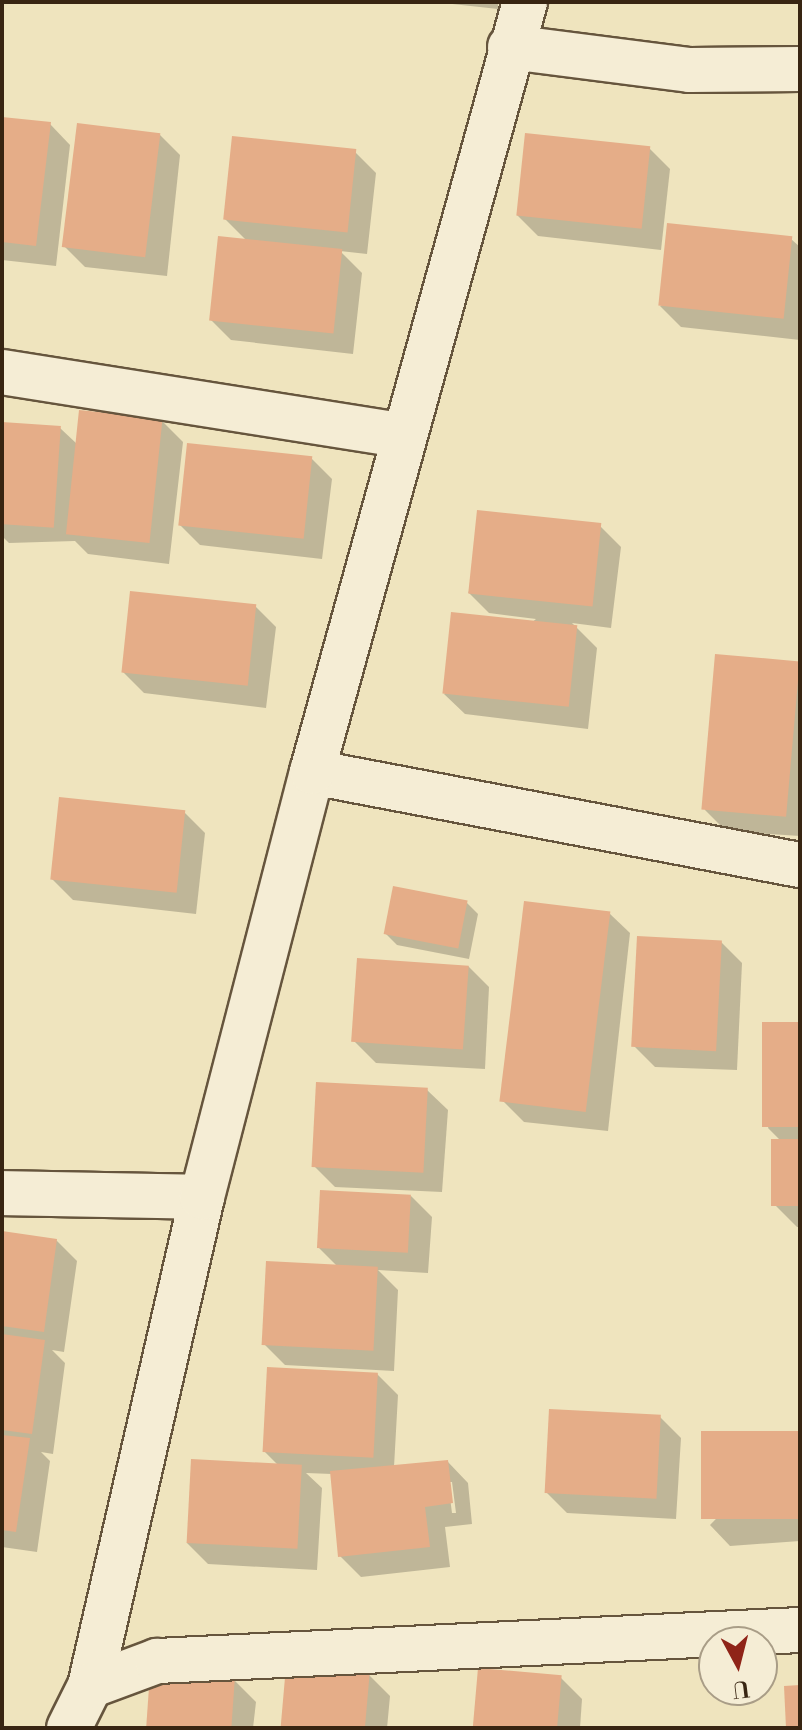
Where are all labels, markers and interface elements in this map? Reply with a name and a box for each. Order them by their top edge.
north arrow [698,1626,778,1706]
text: U [731,1674,751,1703]

